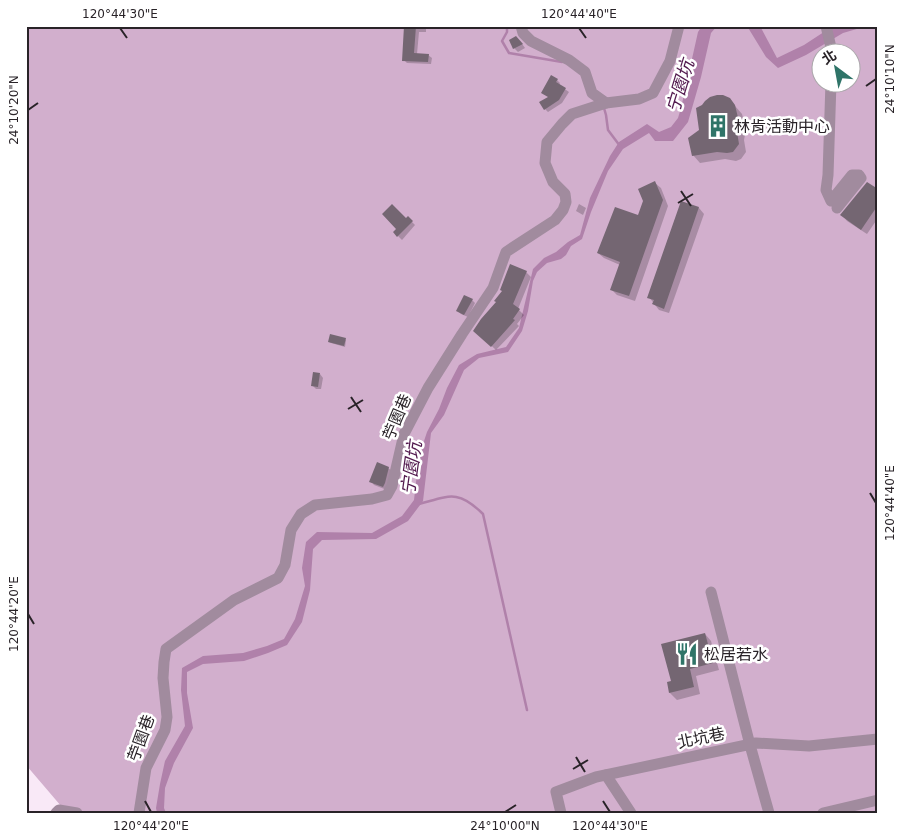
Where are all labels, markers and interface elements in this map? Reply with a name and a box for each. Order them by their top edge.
text: 120°44'30"E [82,7,158,21]
text: 120°44'40"E [541,7,617,21]
north arrow [812,42,862,92]
text: 24°10'10"N [883,44,897,114]
text: 北 [819,46,839,67]
water label: 宁園坑 [662,54,699,115]
text: 24°10'20"N [7,75,21,145]
building icon: 林肯活動中心 [705,113,731,139]
place label: 林肯活動中心 [734,117,830,136]
street label: 苧園巷 [379,391,415,443]
water label: 宁園坑 [397,437,426,496]
text: 120°44'40"E [883,465,897,541]
text: 120°44'20"E [7,576,21,652]
restaurant icon: 松居若水 [674,641,700,667]
place label: 松居若水 [704,645,768,664]
street label: 苧園巷 [124,712,158,764]
street label: 北坑巷 [676,724,726,752]
text: 120°44'20"E [113,819,189,833]
text: 24°10'00"N [470,819,540,833]
text: 120°44'30"E [572,819,648,833]

